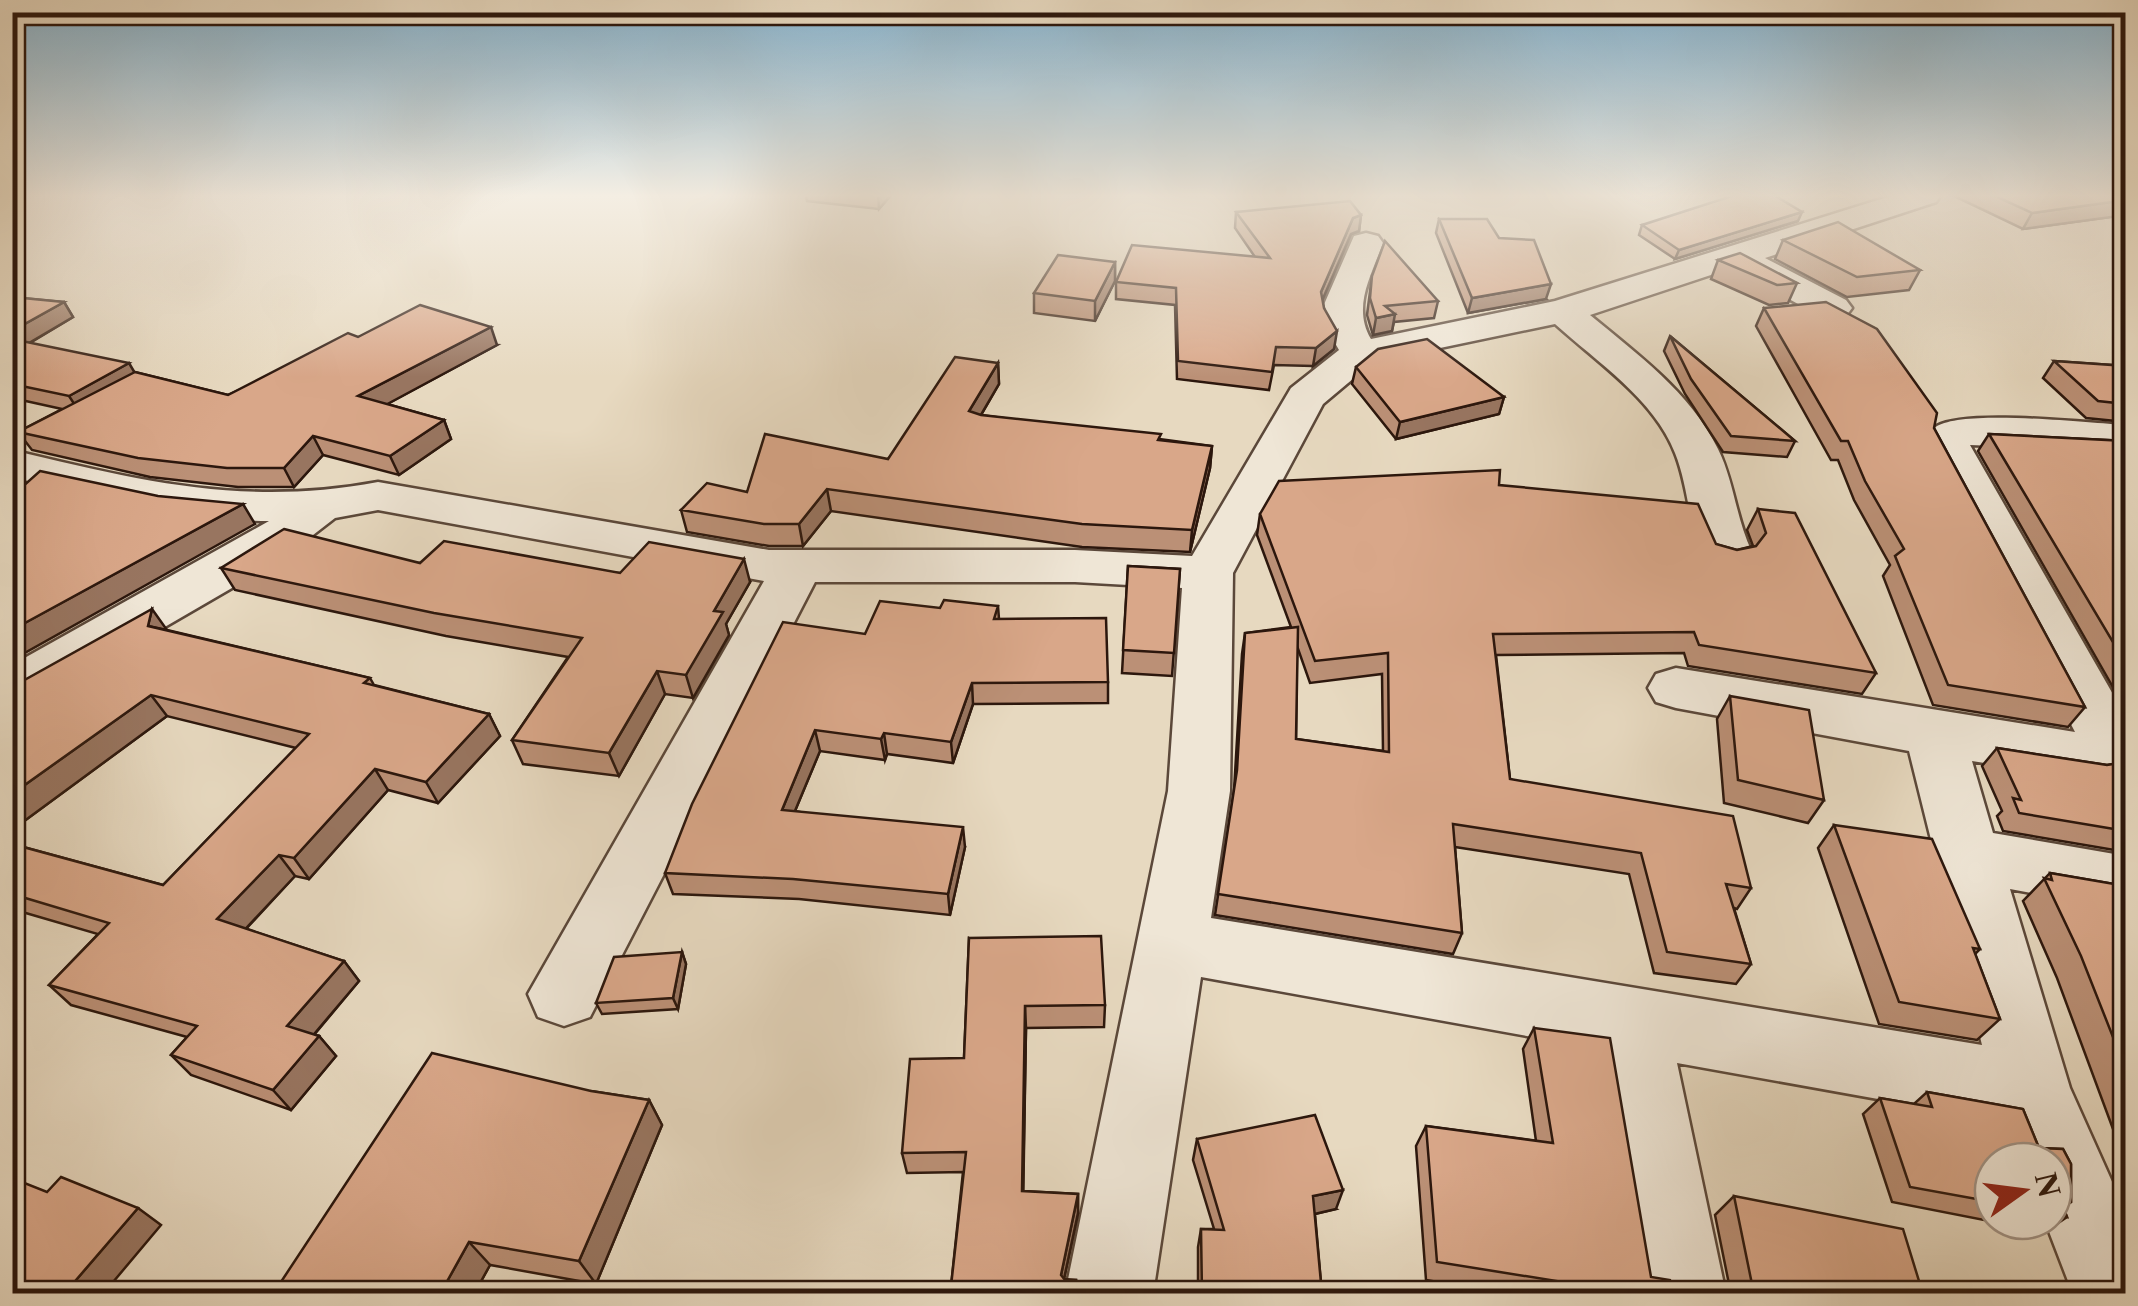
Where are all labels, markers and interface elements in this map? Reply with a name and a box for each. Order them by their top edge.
north arrow [1973,1141,2073,1241]
text: N [2028,1169,2067,1201]

